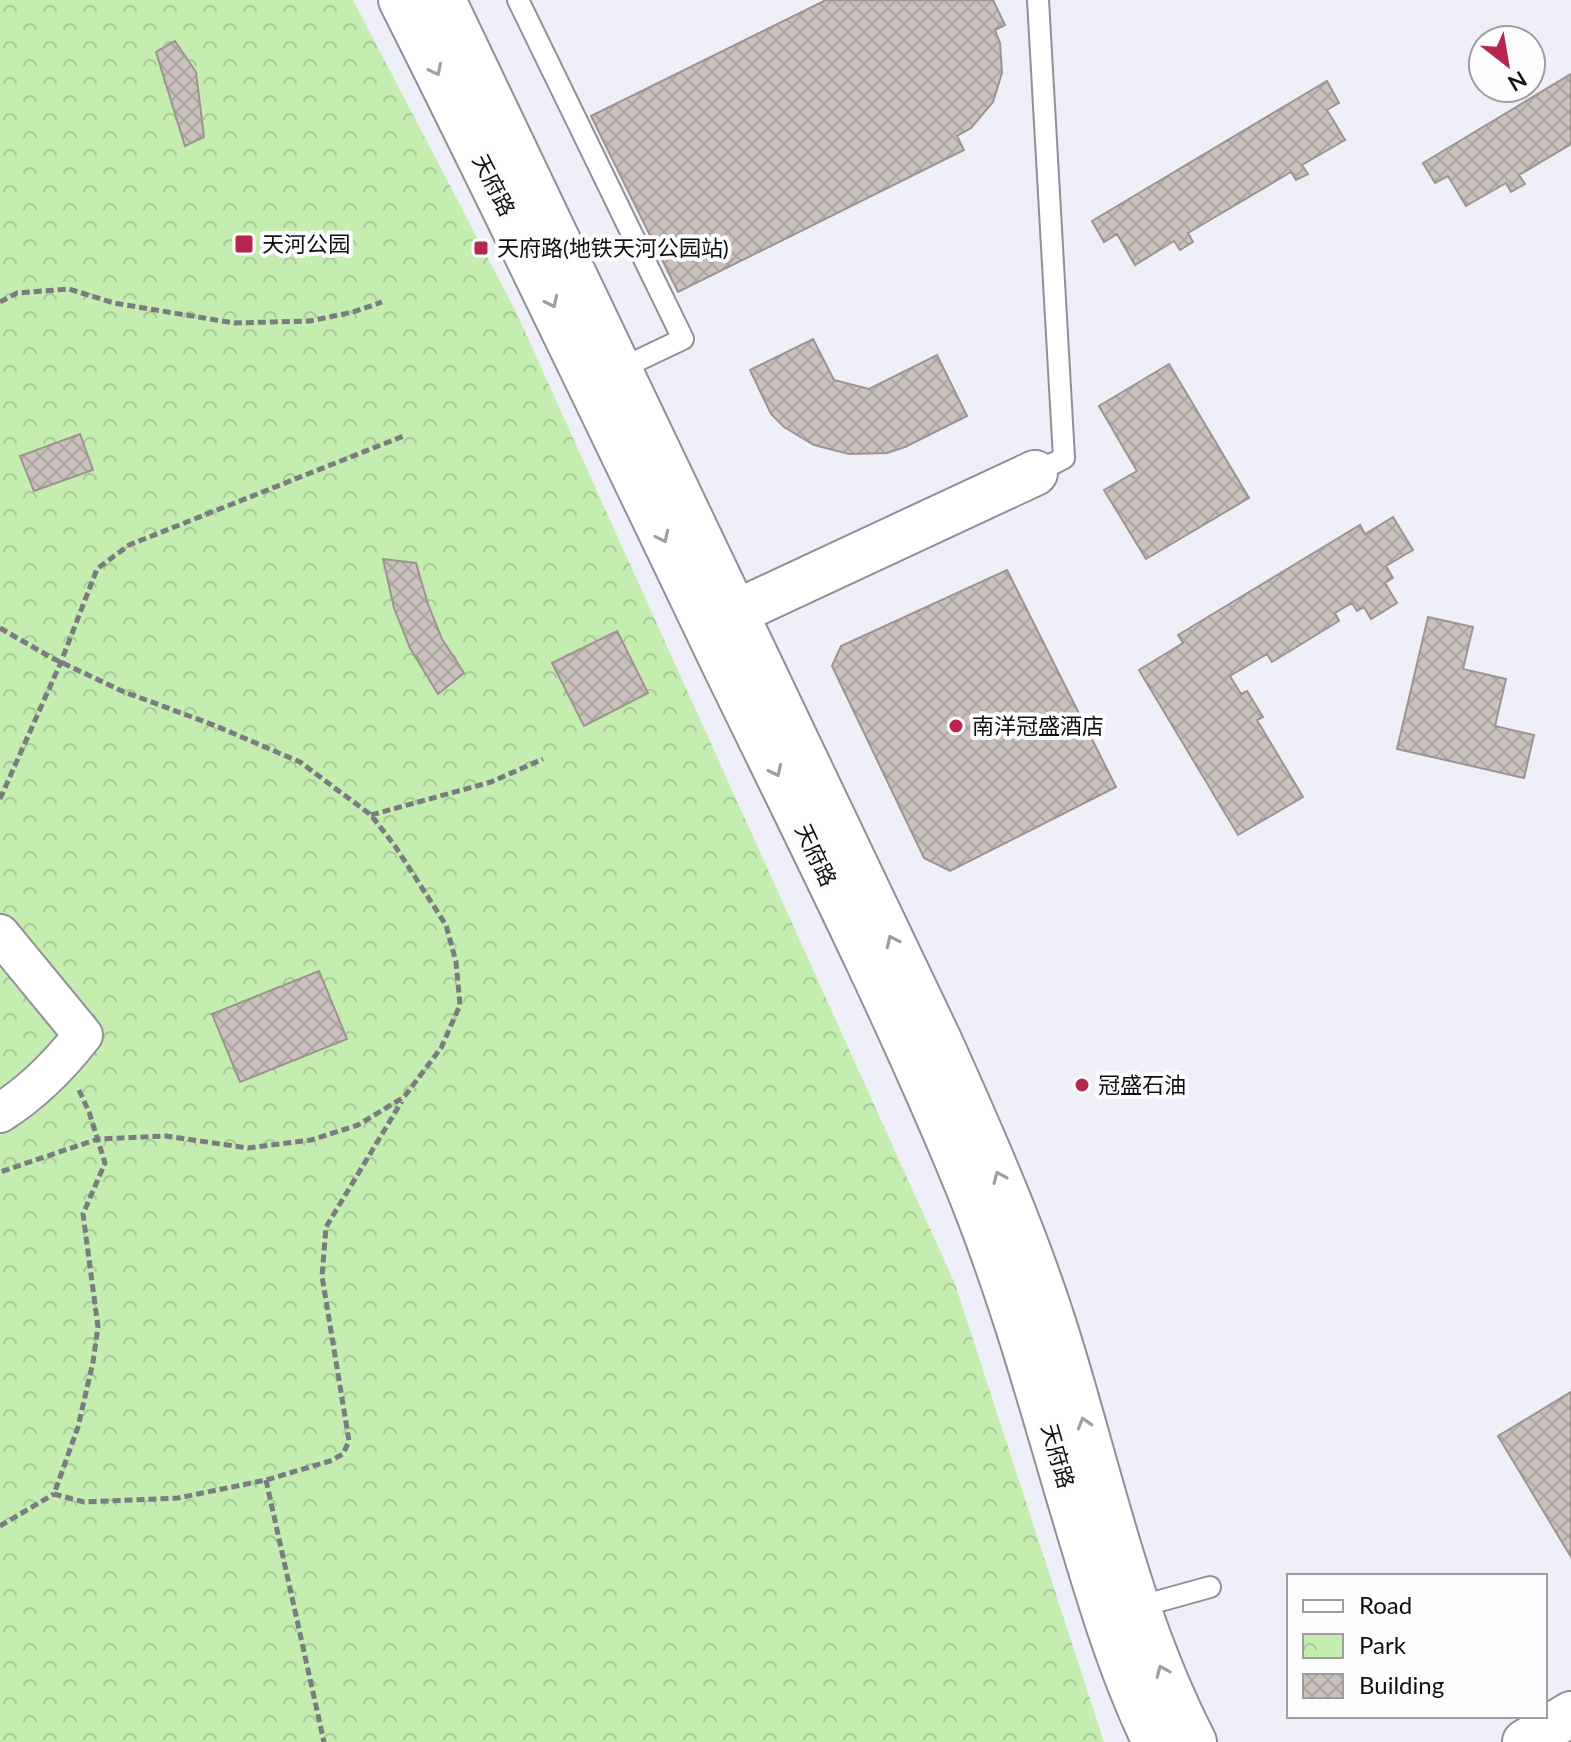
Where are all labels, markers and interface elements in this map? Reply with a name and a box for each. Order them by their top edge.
north arrow [1467,24,1547,104]
one-way arrow [426,61,441,76]
text: N [1503,66,1532,98]
street label: 天府路 [467,149,521,220]
place label: 天河公园 [262,230,350,257]
marker: 天河公园 [233,233,255,255]
place label: 天府路(地铁天河公园站) [497,234,729,261]
marker: 天府路(地铁天河公园站) [472,239,490,257]
one-way arrow [542,294,558,309]
one-way arrow [653,529,669,544]
place label: 南洋冠盛酒店 [972,712,1104,739]
marker: 南洋冠盛酒店 [947,717,965,735]
one-way arrow [766,763,782,778]
street label: 天府路 [790,819,843,890]
one-way arrow [886,934,902,949]
place label: 冠盛石油 [1098,1071,1186,1098]
marker: 冠盛石油 [1073,1076,1091,1094]
one-way arrow [993,1171,1009,1186]
one-way arrow [1077,1417,1093,1431]
street label: 天府路 [1036,1420,1081,1491]
legend [1287,1574,1547,1718]
text: Road [1359,1590,1412,1619]
text: Park [1359,1630,1407,1659]
one-way arrow [1155,1665,1171,1679]
text: Building [1359,1670,1444,1699]

